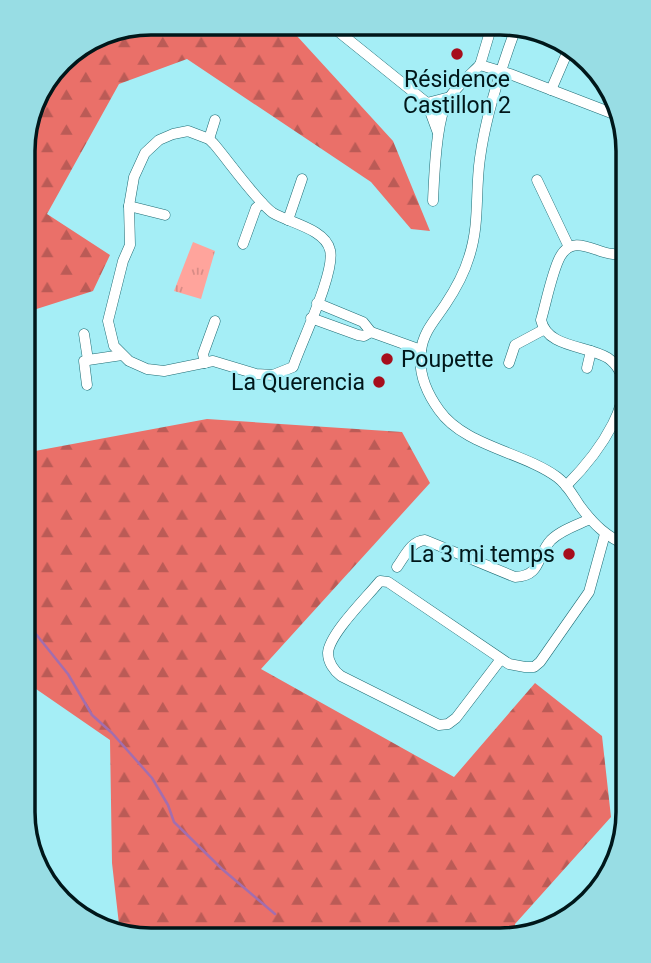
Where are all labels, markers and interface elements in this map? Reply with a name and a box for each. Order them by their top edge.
marker: Résidence Castillon 2 [449,46,465,62]
place label: Résidence Castillon 2 [403,66,511,119]
place label: Poupette [401,346,494,373]
marker: Poupette [379,351,395,367]
place label: La Querencia [231,369,365,396]
marker: La Querencia [371,374,387,390]
place label: La 3 mi temps [410,541,555,568]
marker: La 3 mi temps [561,546,577,562]

